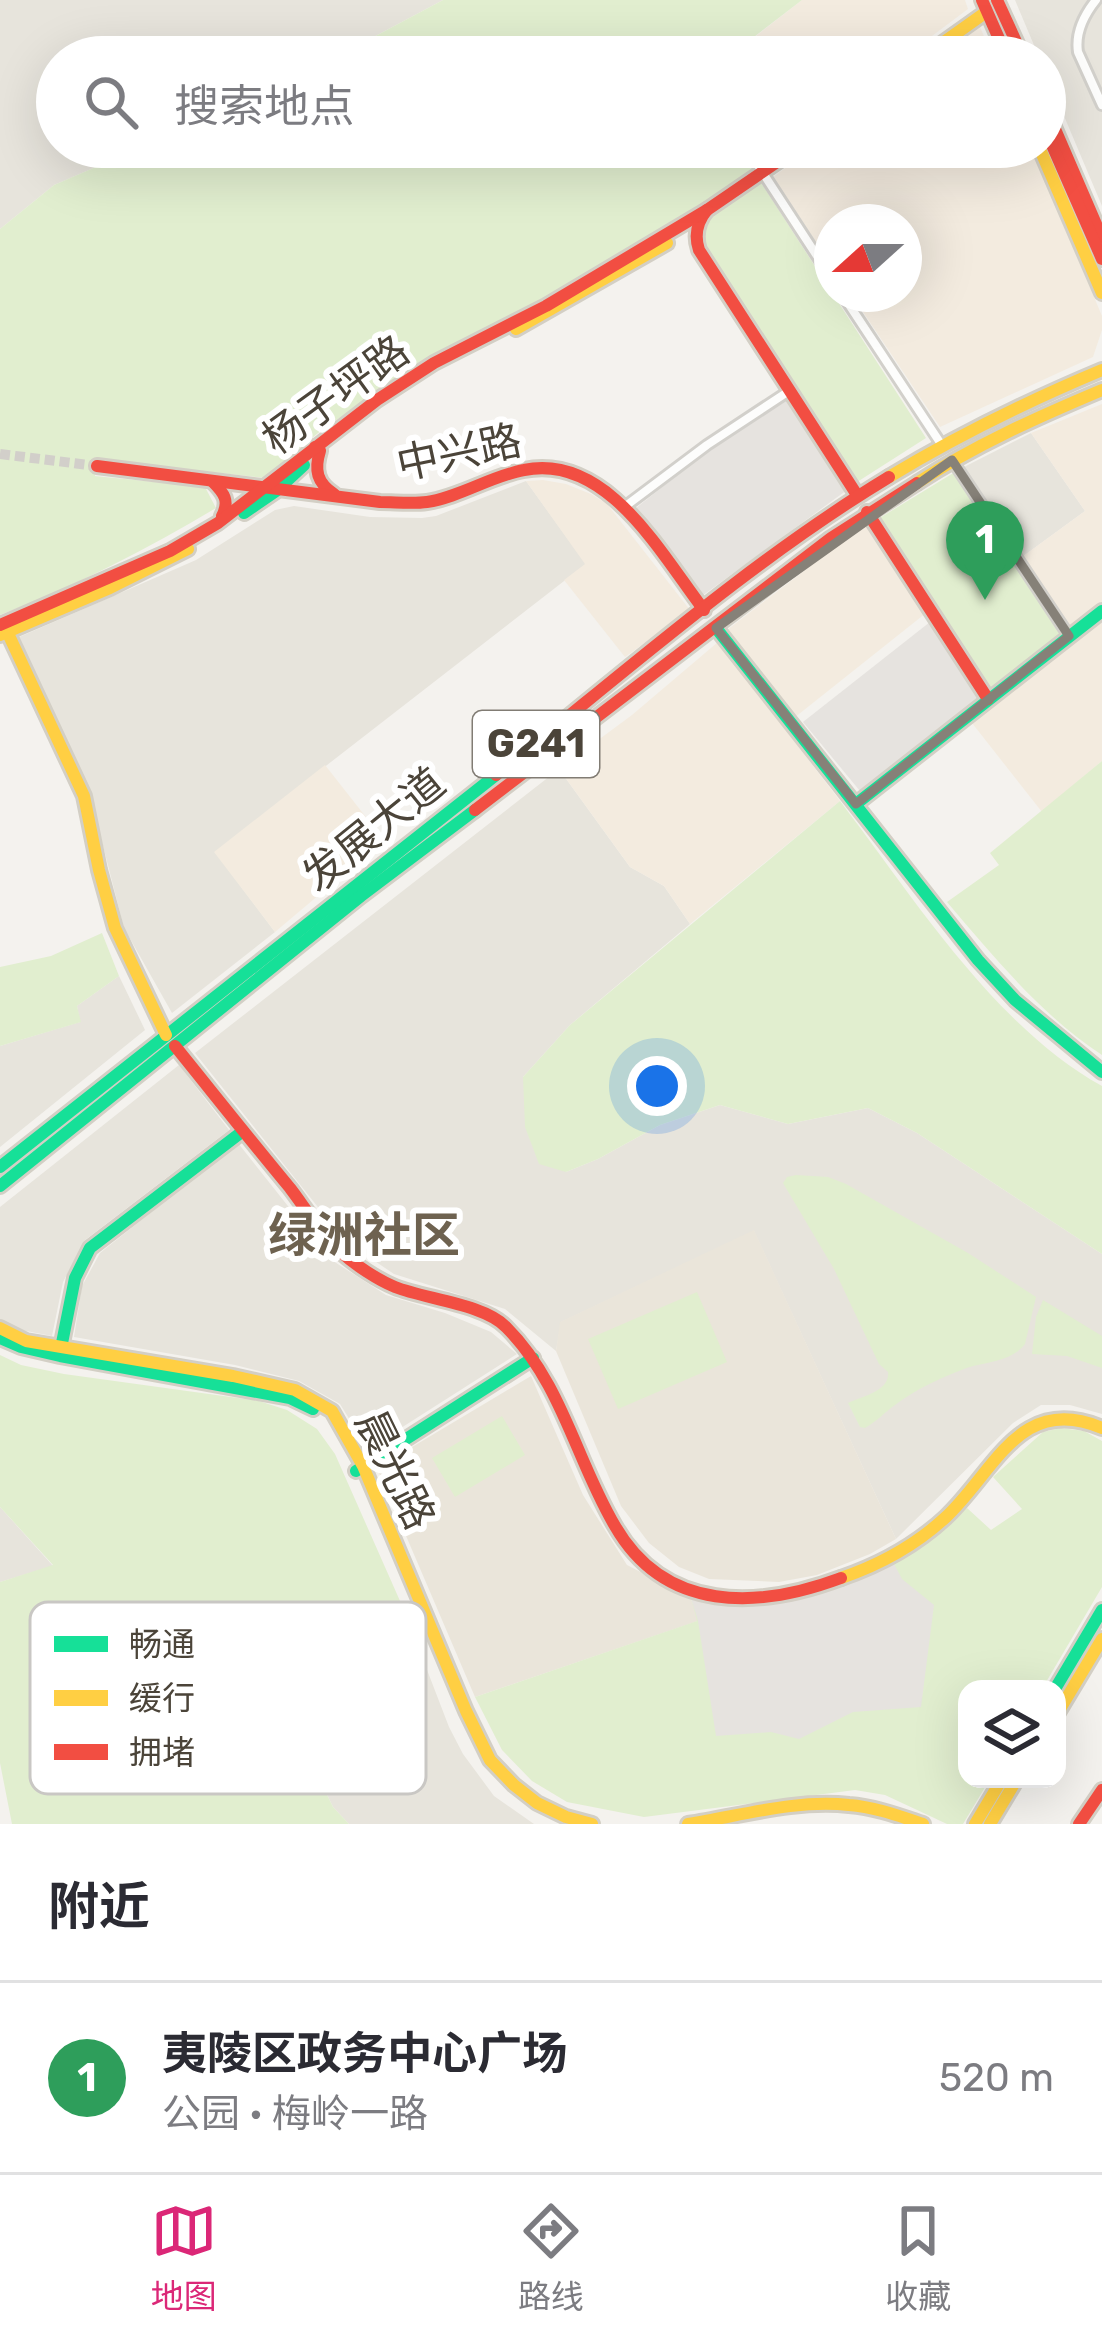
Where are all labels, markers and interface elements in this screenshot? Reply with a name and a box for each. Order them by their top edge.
search box [36,36,1066,168]
icon: search [78,69,144,135]
text: 搜索地点 [174,80,354,133]
north arrow [814,204,922,312]
street label: 杨子坪路 [253,325,419,465]
street label: 中兴路 [392,415,526,491]
pin: 1 [946,501,1024,600]
road number: G241 [473,711,599,777]
street label: 发展大道 [293,758,455,902]
your location [627,1056,687,1116]
district label: 绿洲社区 [268,1207,460,1264]
street label: 晨光路 [345,1402,445,1538]
legend [30,1602,426,1794]
text: 畅通 [129,1625,195,1664]
text: 缓行 [129,1679,195,1718]
map controls [958,1680,1066,1788]
button: layers [958,1680,1066,1788]
text: 拥堵 [129,1733,195,1772]
text: 附近 [48,1876,150,1937]
text: 夷陵区政务中心广场 [162,2027,567,2080]
text: 1 [77,2055,97,2101]
text: 520 m [939,2055,1054,2101]
text: 公园 · 梅岭一路 [162,2091,428,2137]
tab: 地图 [151,2198,217,2318]
tab: 路线 [518,2198,584,2318]
tab: 收藏 [885,2198,951,2318]

